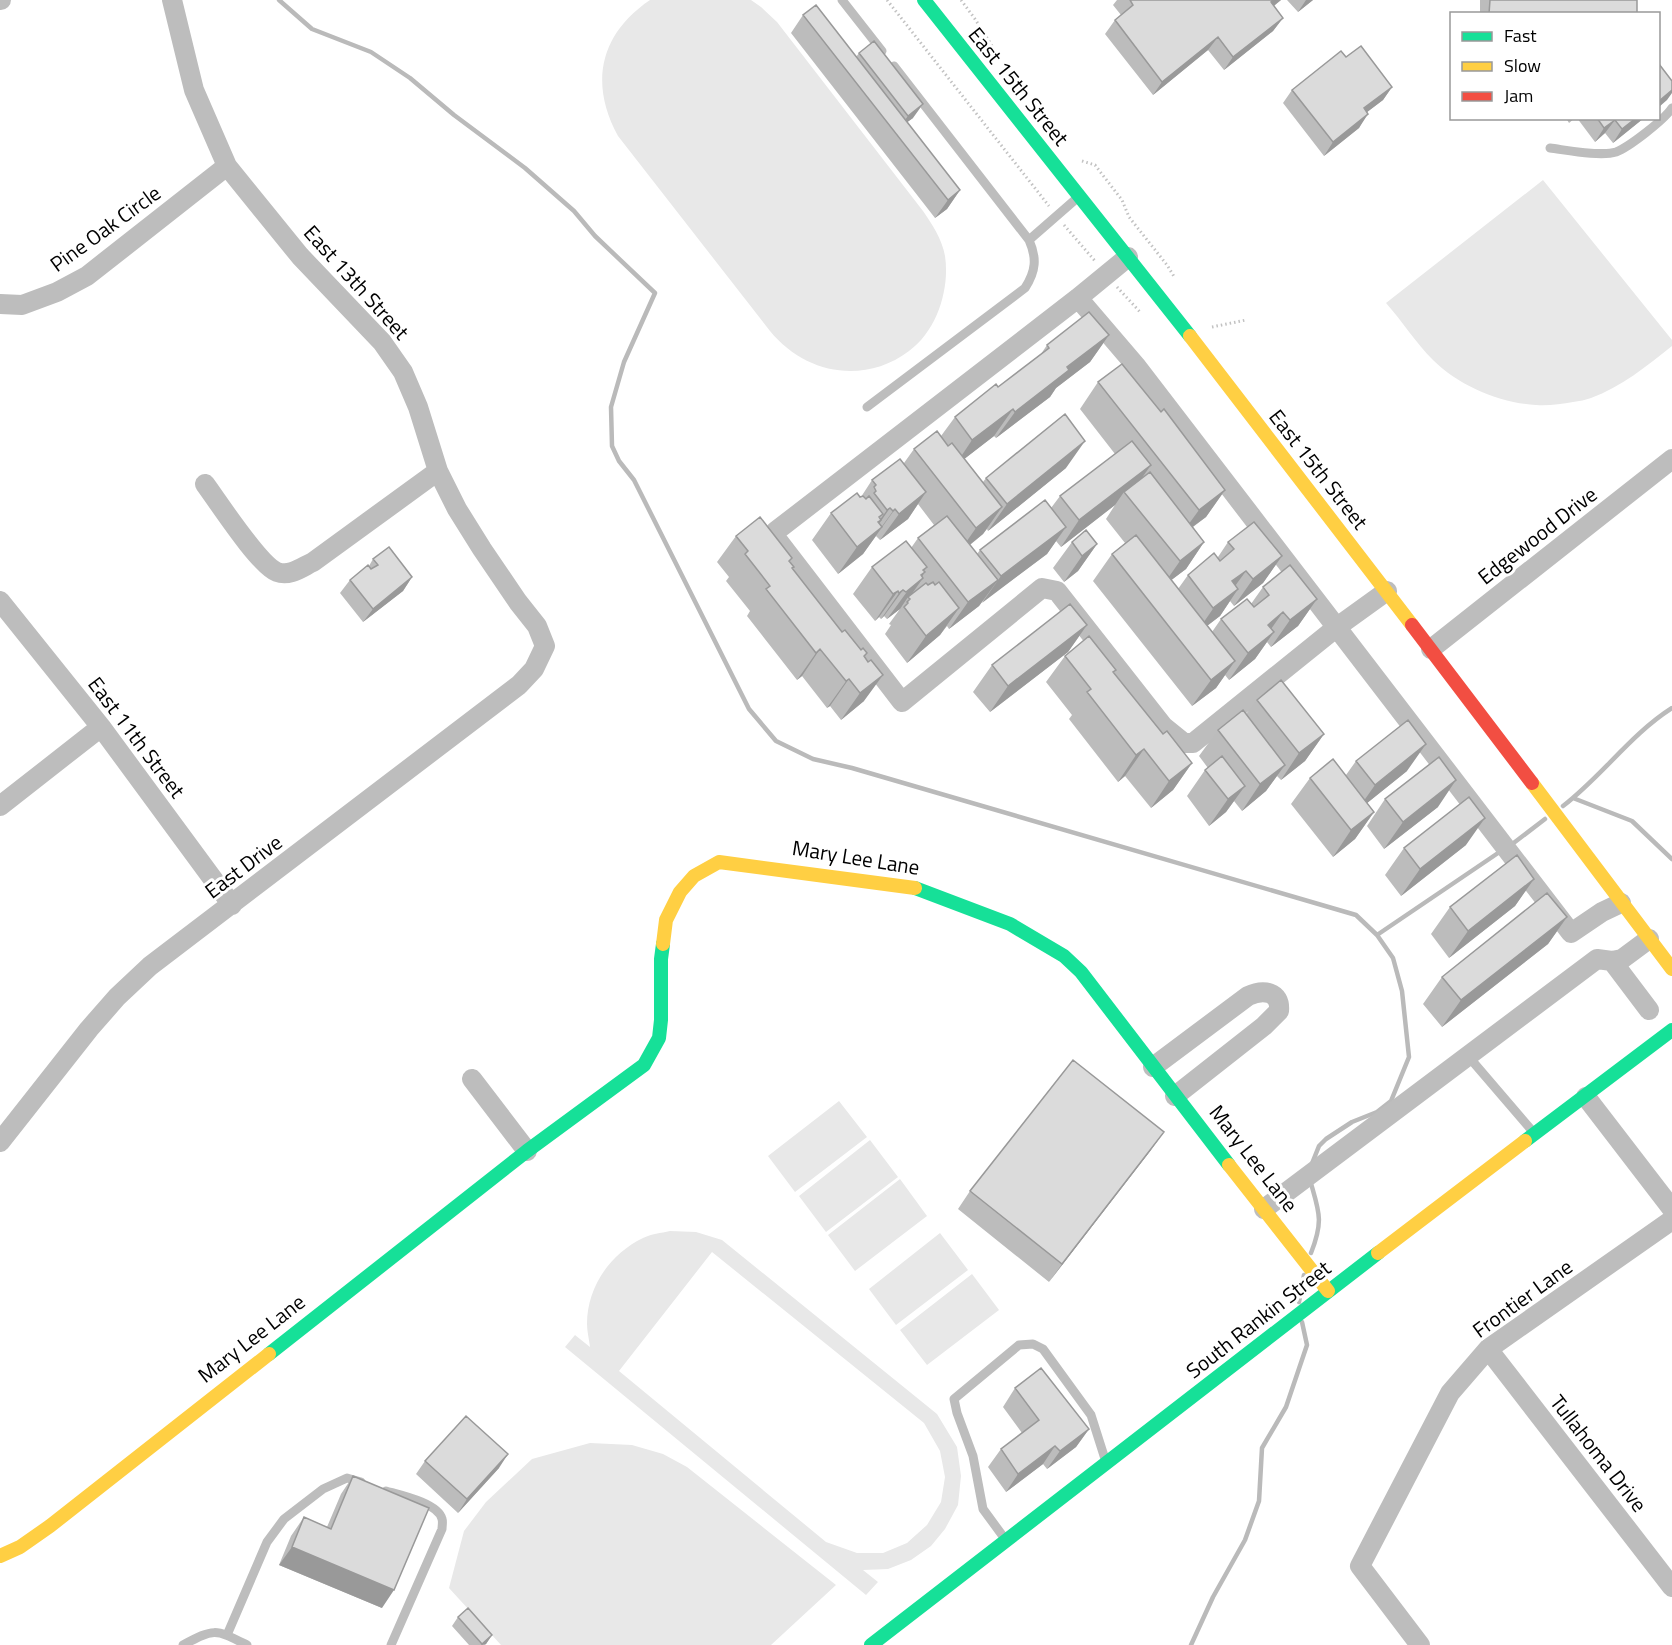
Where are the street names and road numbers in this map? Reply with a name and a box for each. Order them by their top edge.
street label: East 15th Street [961,20,1077,153]
street label: Pine Oak Circle [43,177,167,279]
street label: East 13th Street [297,217,418,347]
street label: East 15th Street [1262,402,1377,536]
street label: Edgewood Drive [1471,478,1603,592]
street label: East 11th Street [81,670,194,805]
street label: East Drive [198,826,288,906]
street label: Mary Lee Lane [790,831,922,883]
street label: Mary Lee Lane [1202,1098,1306,1218]
street label: Frontier Lane [1465,1251,1579,1345]
street label: South Rankin Street [1179,1252,1338,1386]
street label: Mary Lee Lane [191,1286,311,1390]
street label: Tullahoma Drive [1543,1387,1655,1519]

